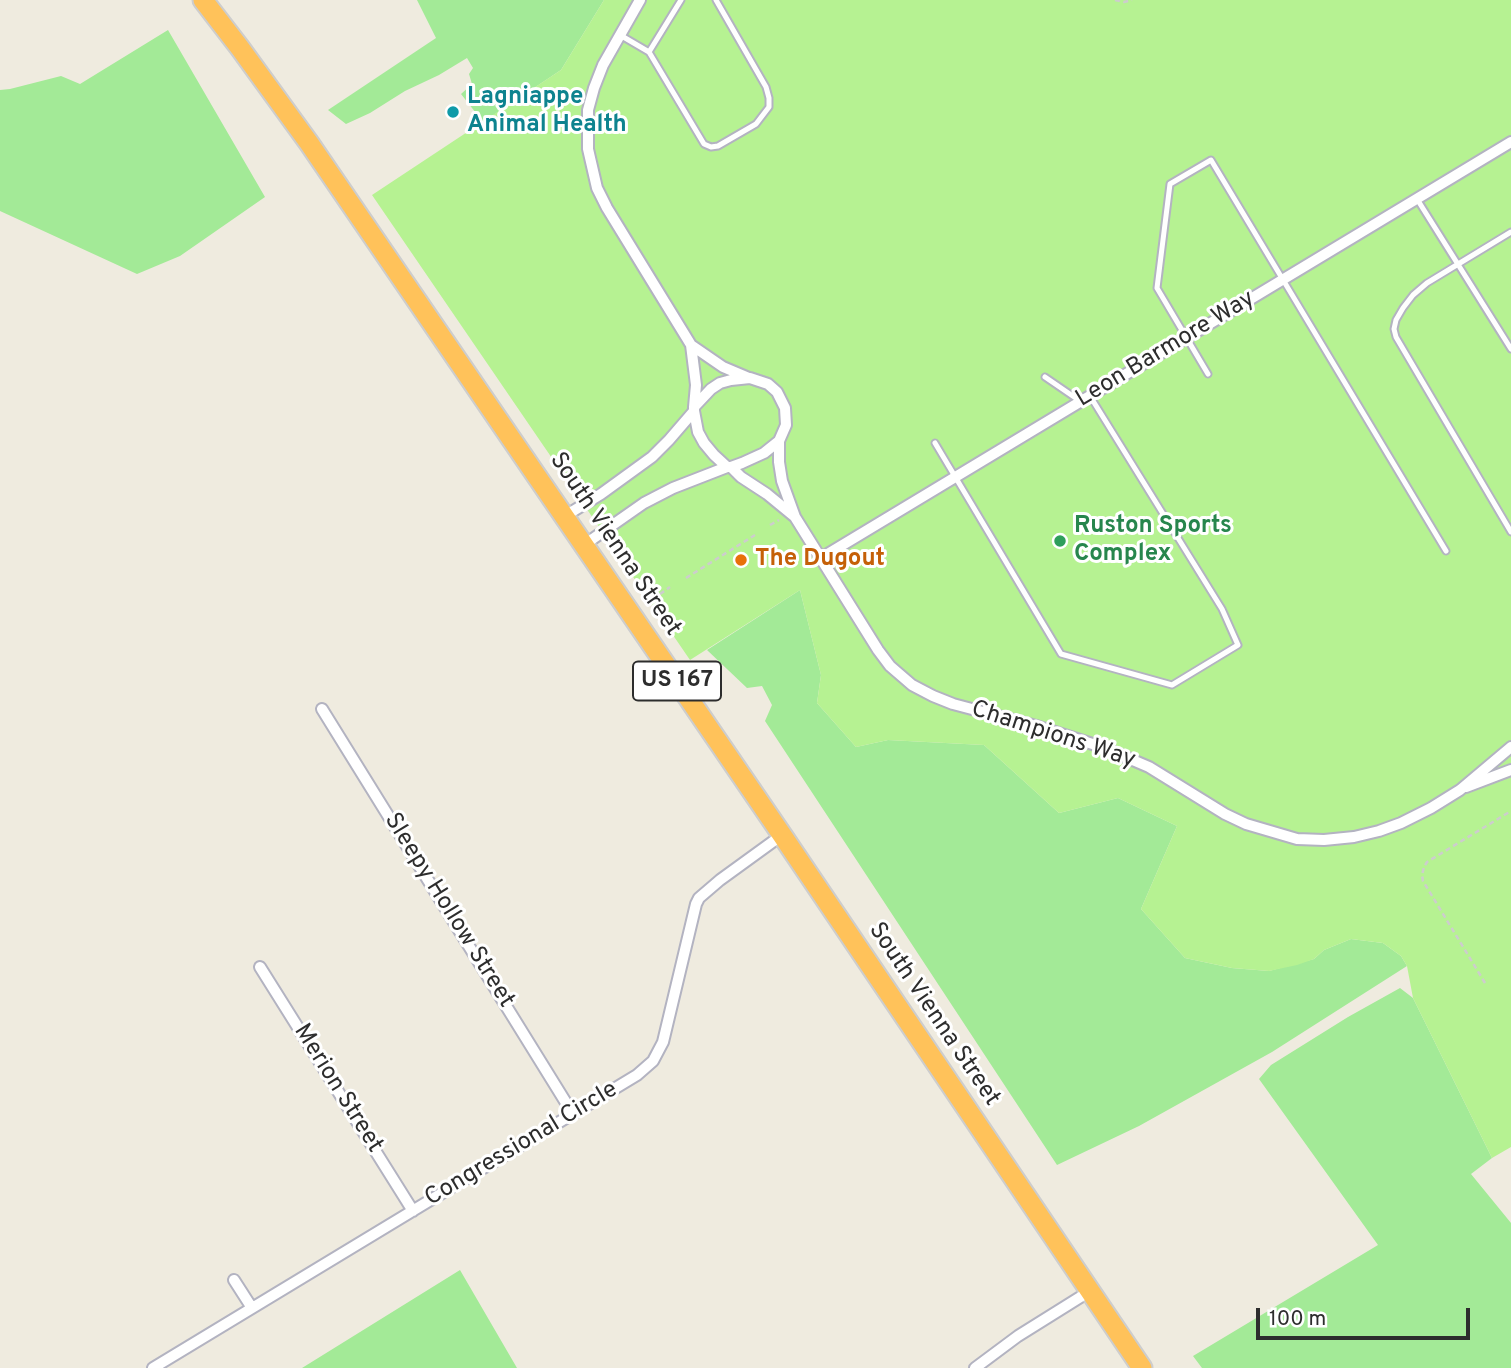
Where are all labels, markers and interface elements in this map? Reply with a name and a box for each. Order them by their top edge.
place label: Lagniappe Animal Health [467,84,627,140]
marker: Lagniappe Animal Health [445,104,461,120]
street label: Leon Barmore Way [1071,285,1261,415]
street label: South Vienna Street [542,448,686,642]
place label: Ruston Sports Complex [1074,513,1232,569]
marker: Ruston Sports Complex [1052,533,1068,549]
place label: The Dugout [755,546,885,574]
marker: The Dugout [733,552,749,568]
road number: US 167 [633,662,721,701]
street label: Champions Way [967,696,1139,776]
street label: Sleepy Hollow Street [376,808,520,1014]
street label: South Vienna Street [861,918,1005,1112]
street label: Merion Street [286,1019,388,1159]
street label: Congressional Circle [421,1076,623,1214]
scale bar [1259,1294,1472,1338]
text: 100 m [1269,1306,1326,1333]

